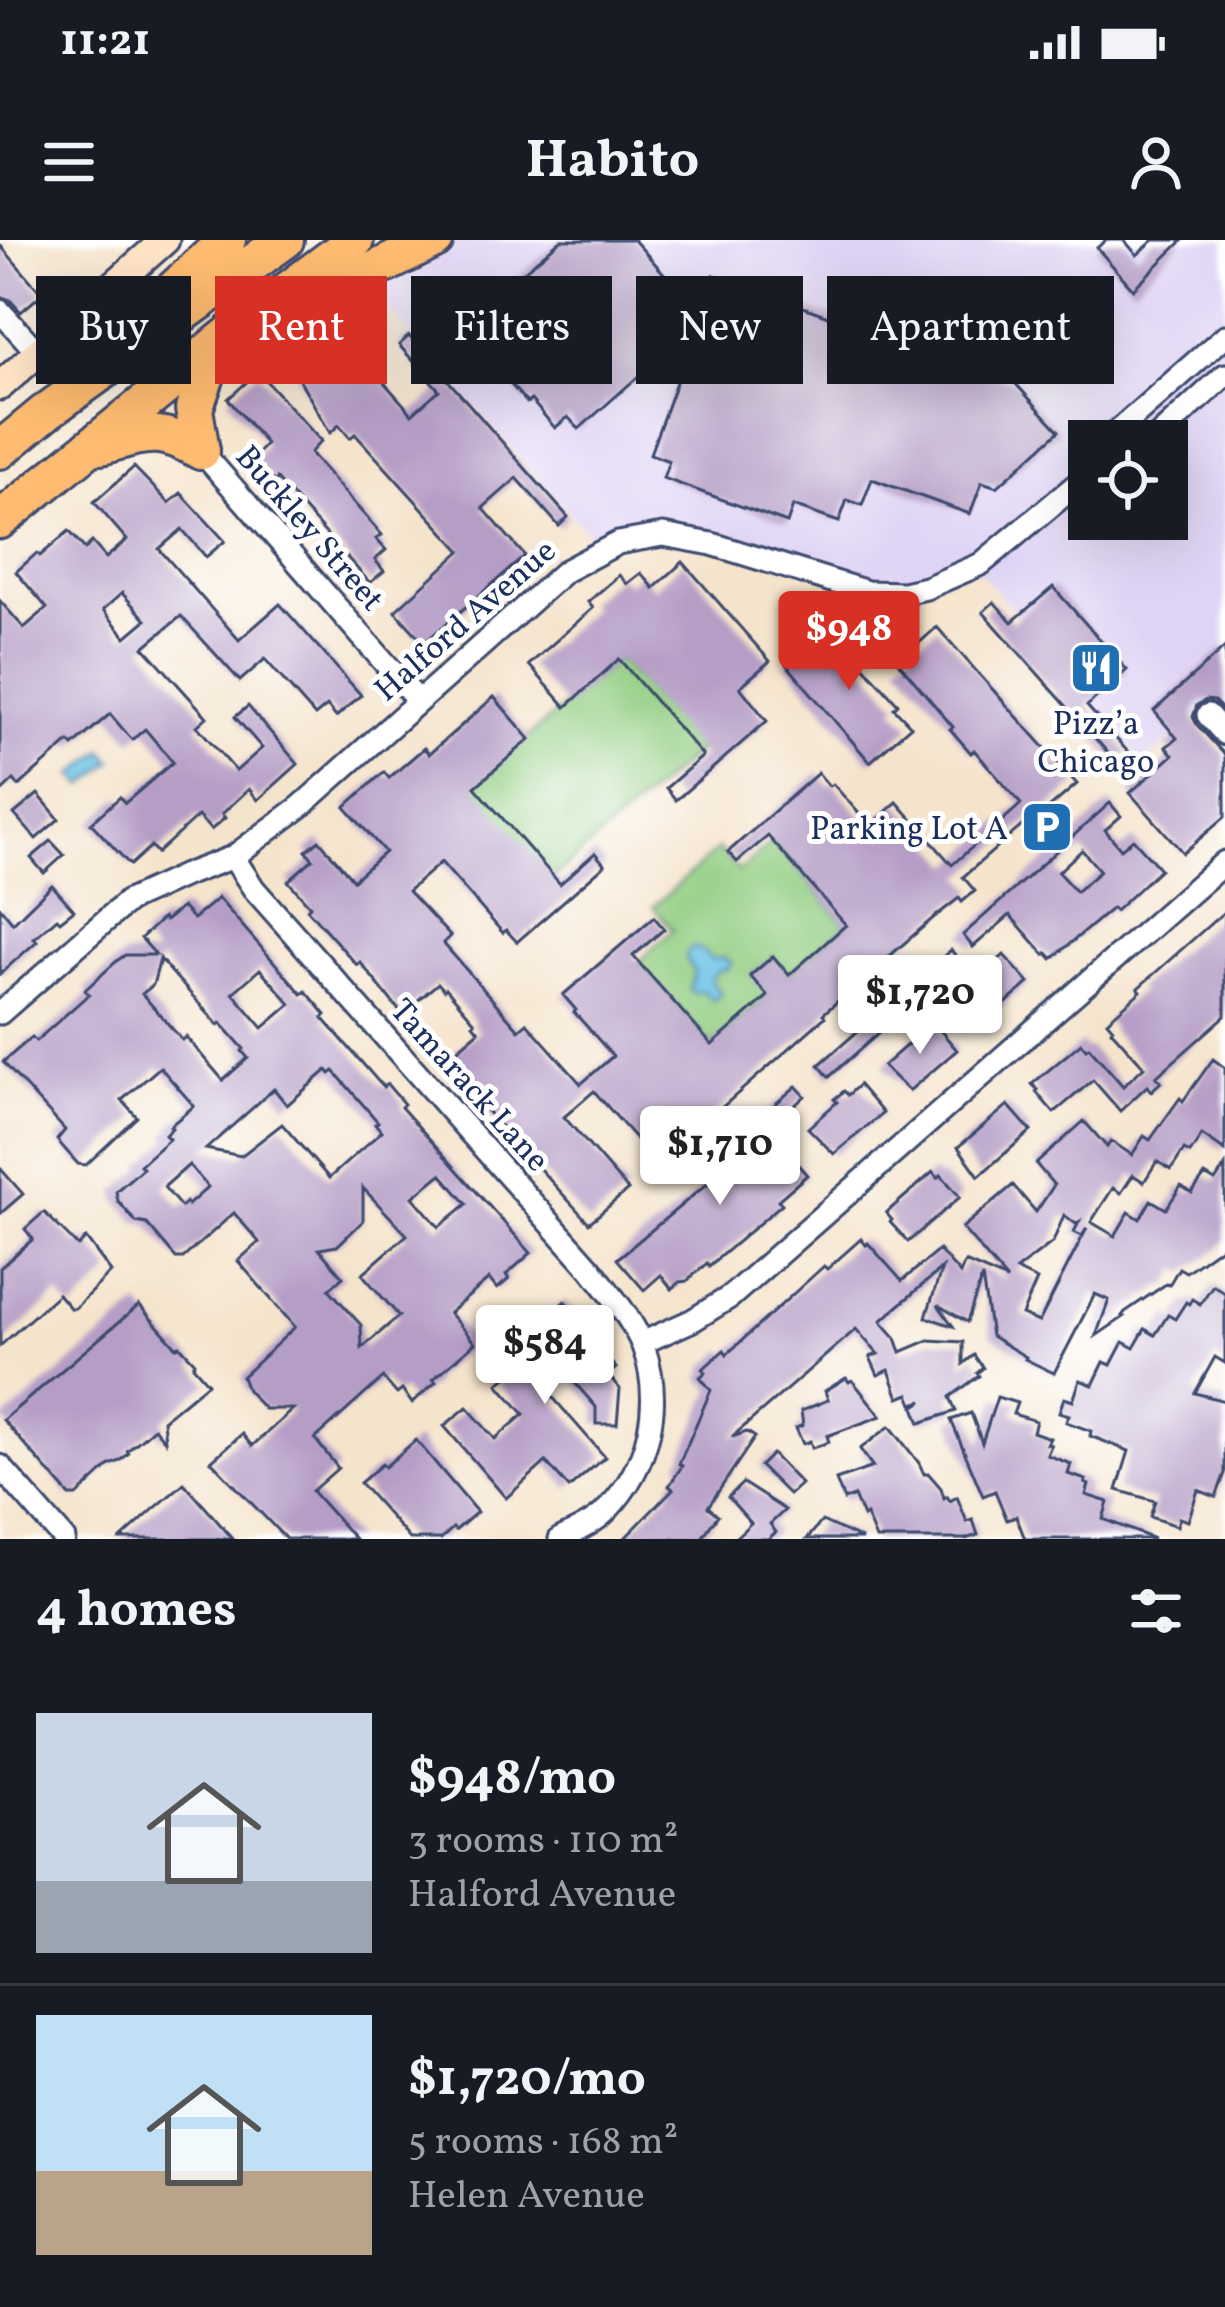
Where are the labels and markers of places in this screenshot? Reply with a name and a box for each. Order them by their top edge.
pin: $948 [778,591,920,693]
restaurant icon: Pizz’a Chicago [1068,640,1124,696]
place label: Pizz’a Chicago [1038,703,1154,787]
parking icon: Parking Lot A [1019,799,1075,855]
place label: Parking Lot A [810,808,1008,854]
pin: $1,720 [822,955,1018,1057]
pin: $1,710 [622,1106,818,1208]
pin: $584 [474,1305,616,1407]

